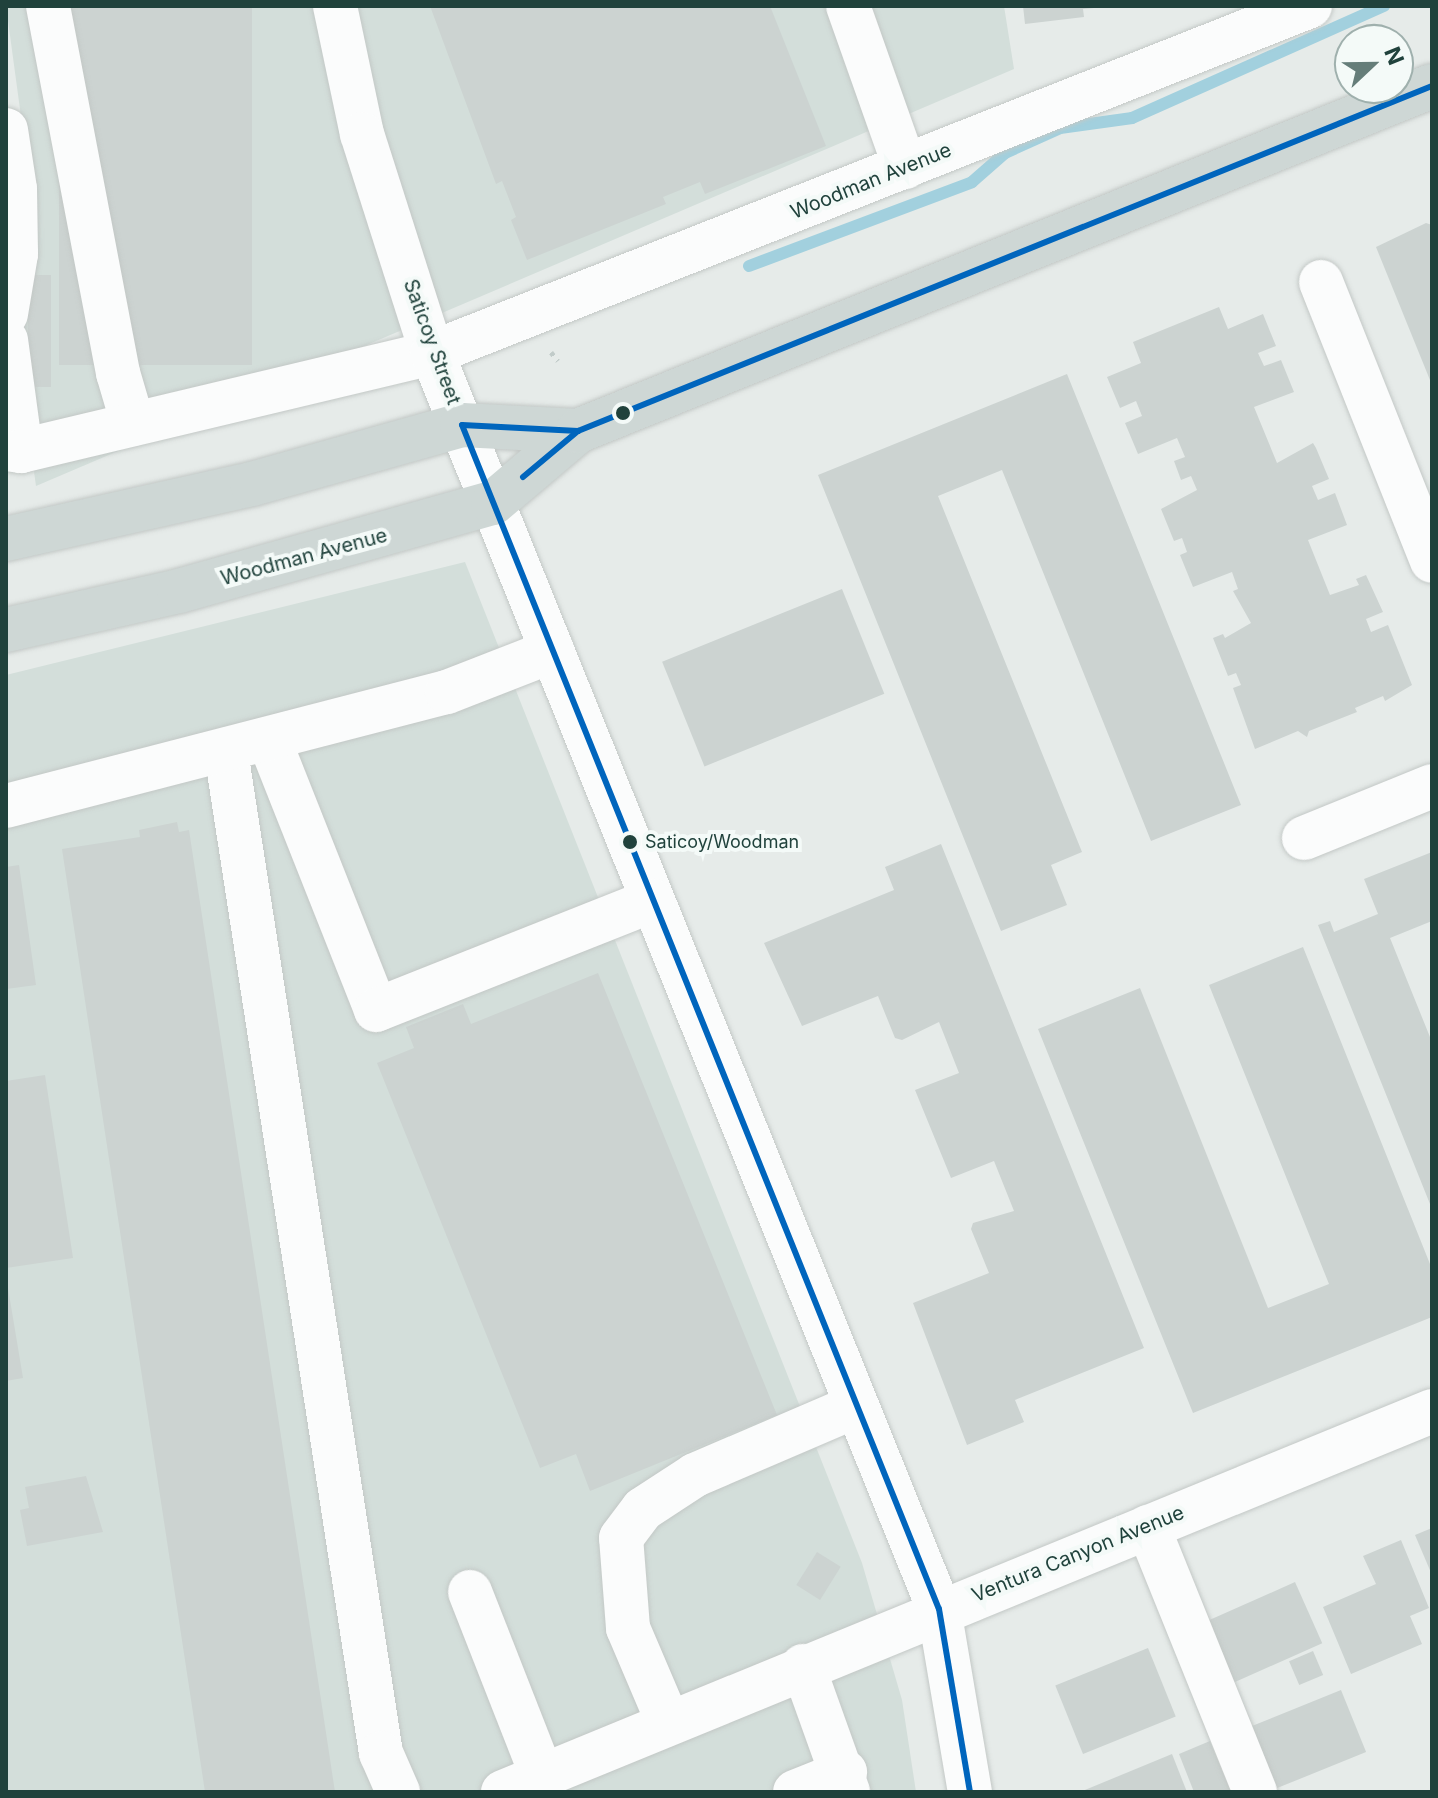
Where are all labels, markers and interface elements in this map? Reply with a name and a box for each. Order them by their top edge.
north arrow [1334,24,1414,104]
text: N [1379,43,1410,68]
street label: Woodman Avenue [787,138,955,224]
street label: Saticoy Street [398,276,466,408]
unlabelled marker [615,405,631,421]
street label: Woodman Avenue [218,523,390,591]
place label: Saticoy/Woodman [645,831,799,853]
marker: Saticoy/Woodman [622,834,638,850]
street label: Ventura Canyon Avenue [968,1500,1188,1608]

